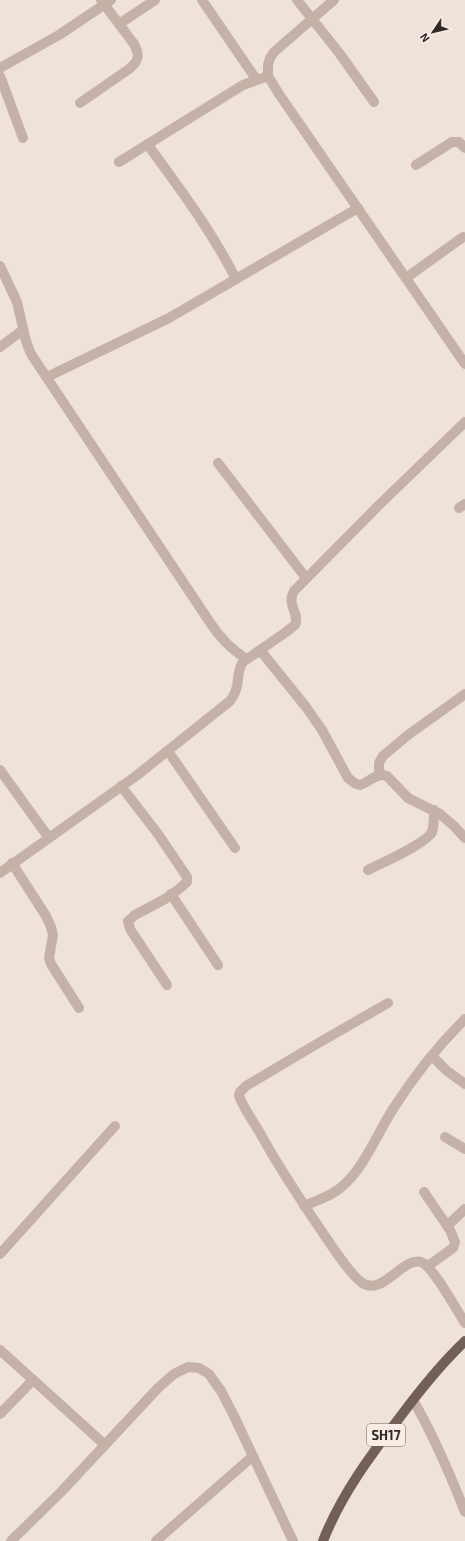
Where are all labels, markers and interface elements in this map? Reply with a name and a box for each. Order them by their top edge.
north arrow [413,12,453,52]
text: N [417,31,432,45]
road number: SH17 [367,1424,405,1446]

